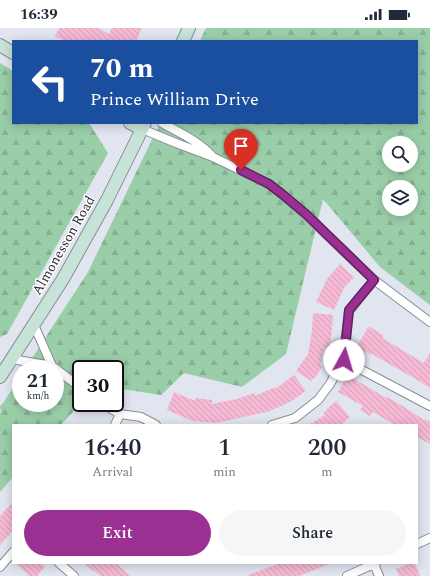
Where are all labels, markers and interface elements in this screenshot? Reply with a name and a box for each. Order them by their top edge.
text: 16:39 [20,3,58,26]
text: 70 m [90,47,154,90]
icon: left [24,56,76,108]
text: Prince William Drive [90,86,259,113]
pin [224,129,258,170]
icon: arrive [230,135,252,157]
map controls [382,136,418,216]
button: search [382,136,418,172]
button: layers [382,180,418,216]
street label: Almonesson Road [26,191,101,299]
position arrow [323,339,365,381]
speed limit sign: 30 [72,360,124,412]
text: 21 [27,366,49,396]
text: km/h [27,388,49,404]
text: 16:40 [84,430,141,466]
text: 1 [218,430,231,466]
text: 200 [308,430,346,466]
text: Arrival [92,462,133,482]
text: min [213,462,236,482]
text: m [321,462,333,482]
button: Exit [24,510,211,556]
button: Share [219,510,406,556]

